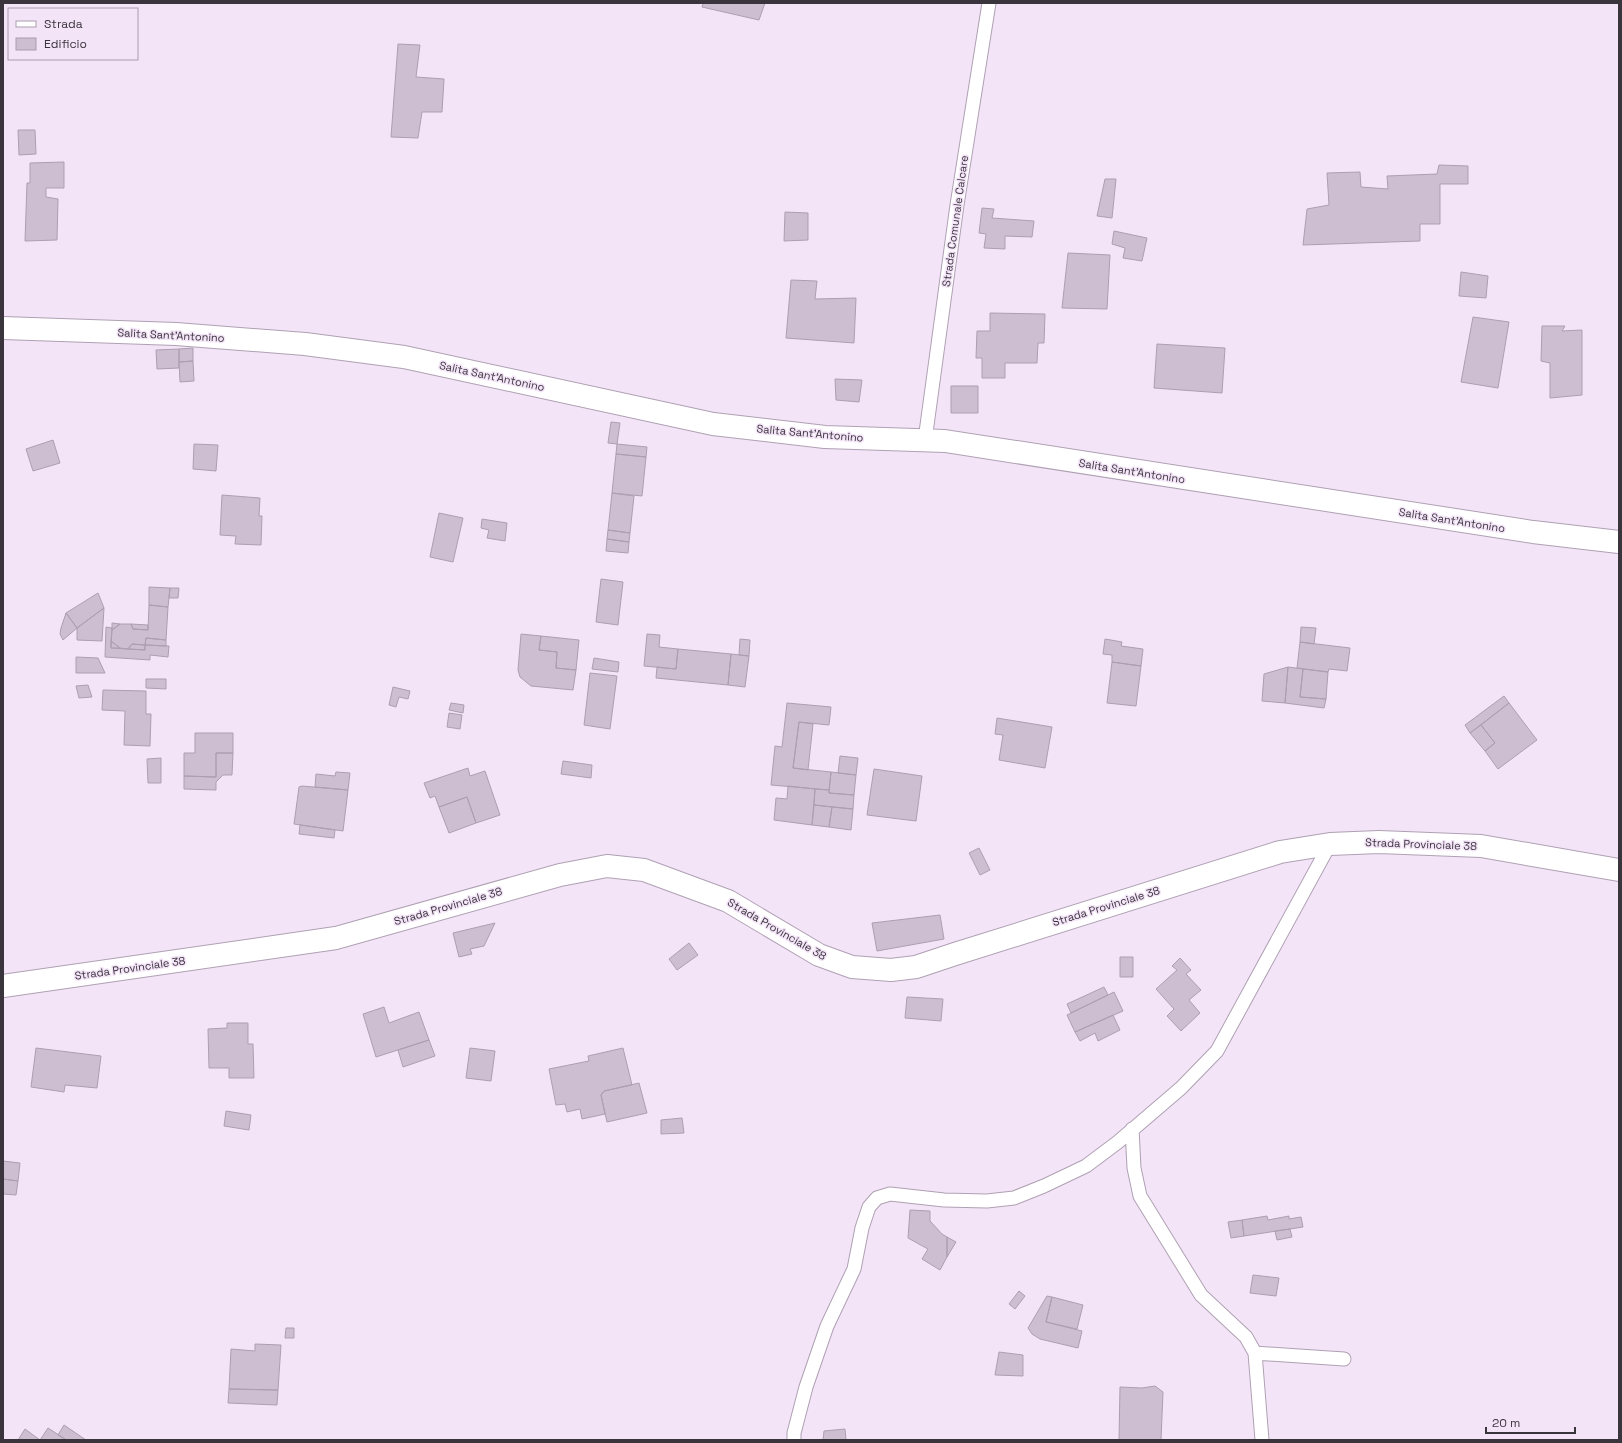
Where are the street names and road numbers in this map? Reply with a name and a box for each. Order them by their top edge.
street label: Strada Comunale Calcare [939,154,971,288]
street label: Salita Sant'Antonino [117,325,225,345]
street label: Salita Sant'Antonino [438,358,546,394]
street label: Salita Sant'Antonino [756,421,864,445]
street label: Salita Sant'Antonino [1078,456,1186,486]
street label: Salita Sant'Antonino [1398,505,1506,535]
street label: Strada Provinciale 38 [1365,835,1477,853]
street label: Strada Provinciale 38 [1050,883,1162,929]
street label: Strada Provinciale 38 [392,884,504,928]
street label: Strada Provinciale 38 [725,895,829,963]
street label: Strada Provinciale 38 [74,953,186,983]

